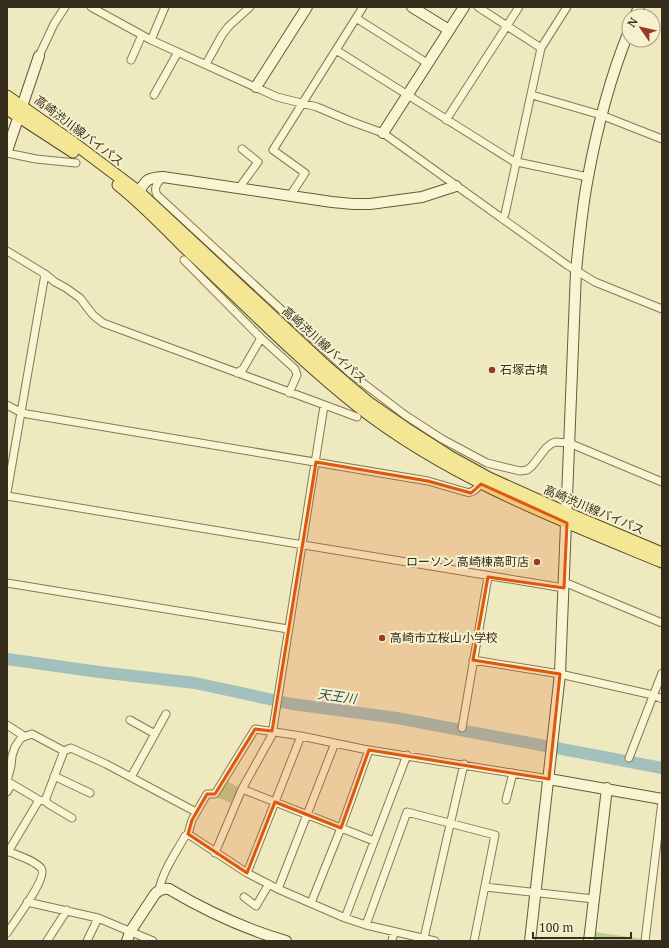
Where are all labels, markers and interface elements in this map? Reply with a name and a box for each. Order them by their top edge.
north arrow [621,8,661,48]
text: N [624,14,641,30]
street label: 高崎渋川線バイパス [31,91,127,170]
street label: 高崎渋川線バイパス [279,302,370,387]
place label: 石塚古墳 [500,361,548,378]
marker: 石塚古墳 [487,365,497,375]
street label: 高崎渋川線バイパス [541,481,647,538]
place label: ローソン 高崎棟高町店 [406,553,529,570]
marker: ローソン 高崎棟高町店 [532,557,542,567]
place label: 高崎市立桜山小学校 [390,629,498,646]
marker: 高崎市立桜山小学校 [377,633,387,643]
water label: 天王川 [316,684,360,708]
scale bar [533,914,631,940]
text: 100 m [539,919,574,936]

